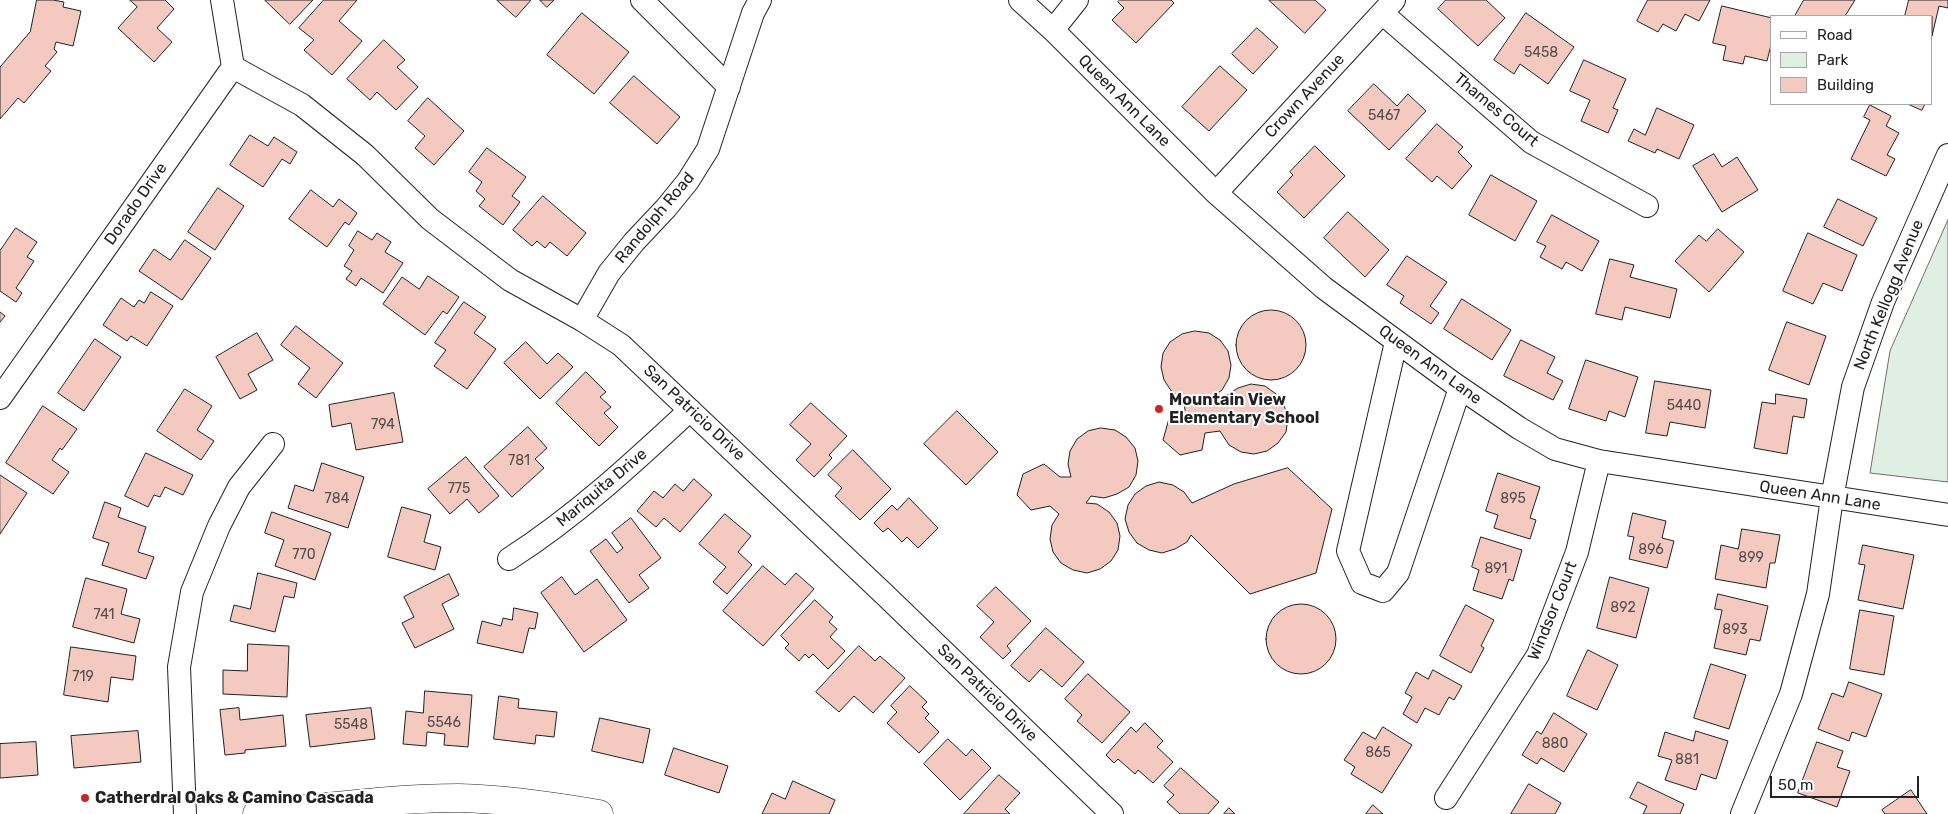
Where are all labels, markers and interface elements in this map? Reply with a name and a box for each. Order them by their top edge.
legend [1770,15,1933,105]
text: Road [1817,26,1853,44]
house number: 5458 [1524,45,1558,61]
street label: Crown Avenue [1261,50,1349,142]
street label: Queen Ann Lane [1074,51,1174,151]
text: Park [1817,51,1848,69]
street label: Thames Court [1450,69,1542,151]
text: Building [1817,76,1874,94]
house number: 5467 [1368,108,1400,124]
street label: Dorado Drive [101,159,171,249]
street label: Randolph Road [611,169,699,267]
street label: North Kellogg Avenue [1850,217,1928,373]
street label: Queen Ann Lane [1375,321,1485,409]
street label: San Patricio Drive [639,361,749,465]
place label: Mountain View Elementary School [1169,390,1319,428]
house number: 5440 [1667,398,1701,414]
marker: Mountain View Elementary School [1153,403,1165,415]
house number: 794 [371,417,395,433]
street label: Mariquita Drive [553,445,651,531]
house number: 781 [508,453,530,469]
street label: Queen Ann Lane [1758,477,1882,515]
house number: 775 [448,481,470,497]
house number: 784 [325,491,349,507]
house number: 895 [1500,491,1526,507]
house number: 896 [1638,542,1664,558]
house number: 770 [292,547,316,563]
house number: 899 [1738,550,1764,566]
street label: Windsor Court [1524,559,1582,663]
house number: 891 [1484,561,1508,577]
house number: 892 [1610,600,1636,616]
house number: 741 [93,607,115,623]
house number: 893 [1722,622,1748,638]
street label: San Patricio Drive [933,640,1041,746]
house number: 719 [72,669,94,685]
house number: 5546 [427,715,461,731]
house number: 5548 [334,717,368,733]
house number: 880 [1542,736,1568,752]
house number: 865 [1365,745,1391,761]
house number: 881 [1675,752,1699,768]
scale bar [1773,766,1922,798]
text: 50 m [1778,776,1813,794]
place label: Catherdral Oaks & Camino Cascada [95,788,374,808]
marker: Catherdral Oaks & Camino Cascada [79,792,91,804]

